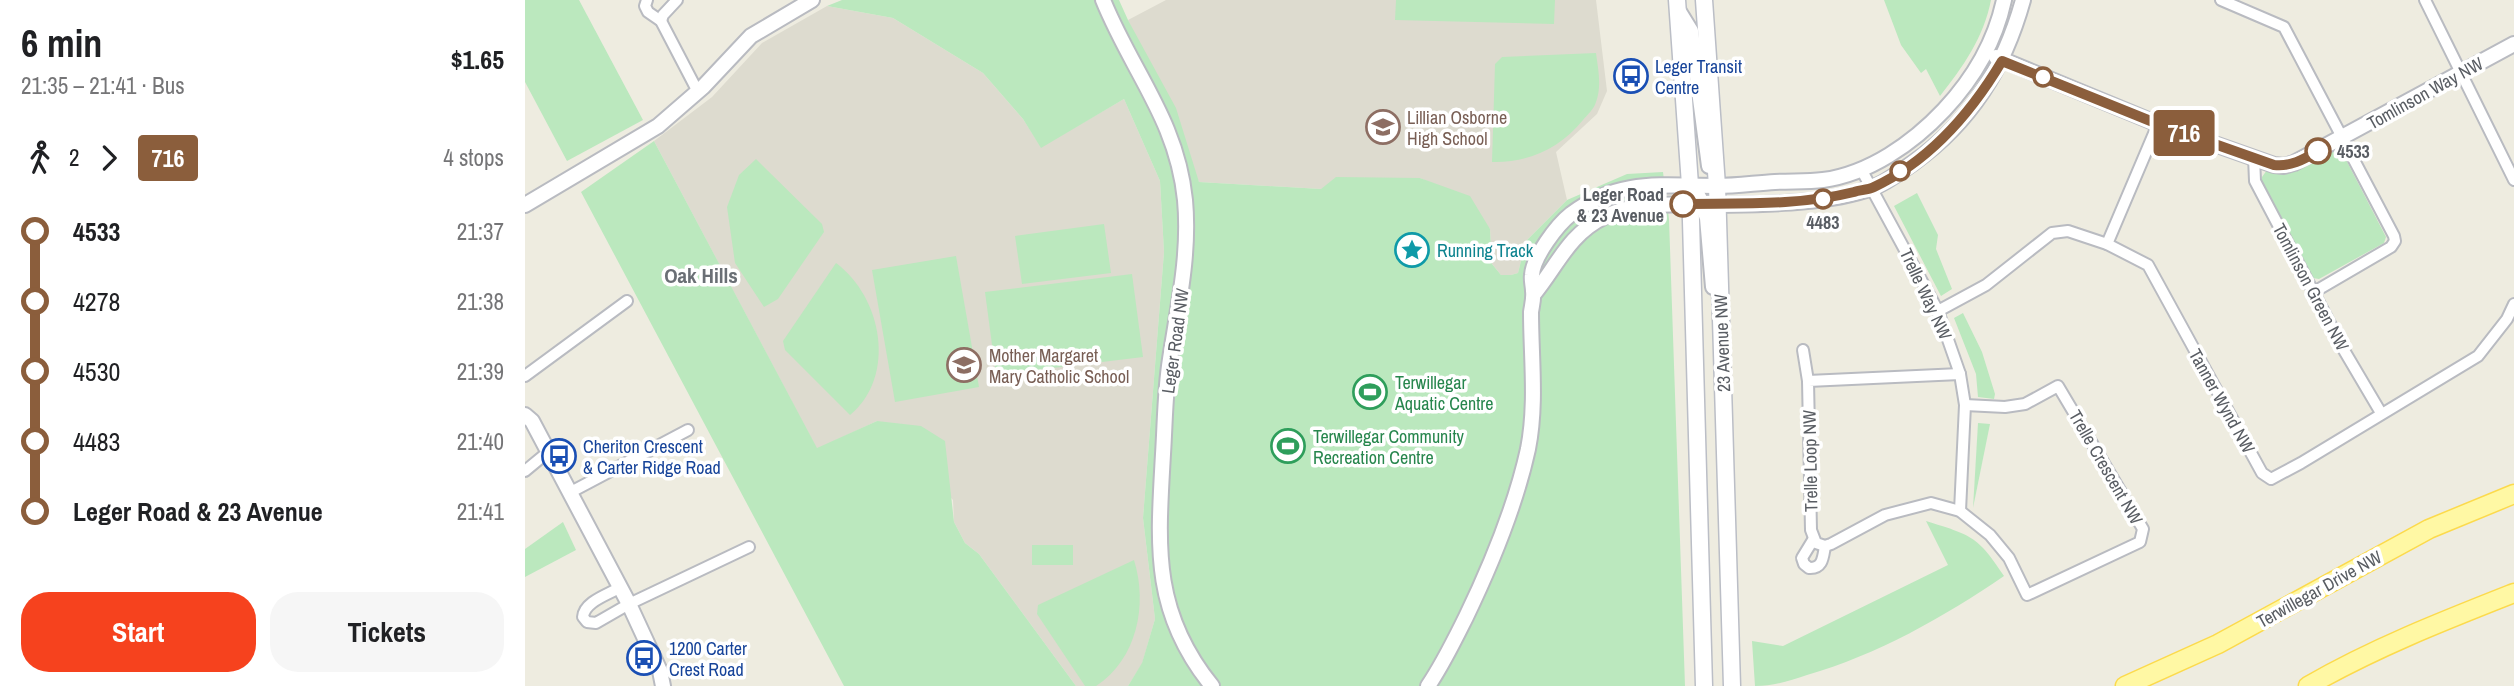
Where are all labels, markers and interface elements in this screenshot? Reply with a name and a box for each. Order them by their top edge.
text: 6 min [21,18,102,69]
text: $1.65 [451,42,504,77]
street label: Tomlinson Way NW [2363,51,2488,135]
place label: Leger Transit Centre [1655,54,1742,100]
bus stop icon: Leger Transit Centre [1612,57,1650,95]
unlabelled marker [2033,67,2053,87]
text: 21:35 – 21:41 · Bus [21,70,185,101]
place label: Lillian Osborne High School [1407,105,1507,151]
school or university icon: Lillian Osborne High School [1364,108,1402,146]
line badge: 716 [2144,110,2224,156]
text: 716 [2168,117,2200,149]
marker: 4533 [2305,138,2331,164]
icon: walk [21,139,59,177]
icon: forward [90,139,128,177]
place label: 4533 [2337,139,2370,164]
text: 2 [69,142,80,173]
text: 716 [152,142,184,174]
text: 4 stops [443,142,504,173]
unlabelled marker [1890,161,1910,181]
place label: Leger Road & 23 Avenue [1576,182,1664,228]
marker: 4483 [1813,189,1833,209]
marker: Leger Road & 23 Avenue [1670,191,1696,217]
place label: 4483 [1807,210,1839,235]
text: 4533 [73,214,120,249]
text: 21:37 [457,216,504,247]
street label: Tomlinson Green NW [2267,219,2355,355]
place icon: Running Track [1393,231,1431,269]
place label: Running Track [1437,238,1534,263]
street label: Trelle Way NW [1894,244,1958,344]
district label: Oak Hills [664,261,738,290]
text: 4278 [73,284,120,319]
text: 21:38 [457,286,504,317]
street label: Leger Road NW [1155,287,1195,395]
street label: 23 Avenue NW [1708,293,1736,393]
place label: Mother Margaret Mary Catholic School [989,343,1129,389]
street label: Tanner Wynd NW [2183,344,2261,458]
school or university icon: Mother Margaret Mary Catholic School [945,346,983,384]
text: 4530 [73,354,120,389]
text: 21:39 [457,356,504,387]
place label: Terwillegar Aquatic Centre [1394,370,1493,416]
sports icon: Terwillegar Aquatic Centre [1351,373,1389,411]
street label: Trelle Crescent NW [2063,405,2149,529]
street label: Trelle Loop NW [1797,410,1823,512]
text: 4483 [73,424,120,459]
place label: Terwillegar Community Recreation Centre [1313,424,1465,470]
text: 21:40 [457,426,504,457]
sports icon: Terwillegar Community Recreation Centre [1269,427,1307,465]
place label: Cheriton Crescent & Carter Ridge Road [583,434,721,480]
bus stop icon: Cheriton Crescent & Carter Ridge Road [540,437,578,475]
text: Leger Road & 23 Avenue [73,494,323,529]
text: 21:41 [457,496,504,527]
street label: Terwillegar Drive NW [2252,544,2386,634]
button: Start [21,592,256,672]
button: Tickets [270,592,504,672]
place label: 1200 Carter Crest Road [669,636,747,682]
bus stop icon: 1200 Carter Crest Road [625,639,663,677]

